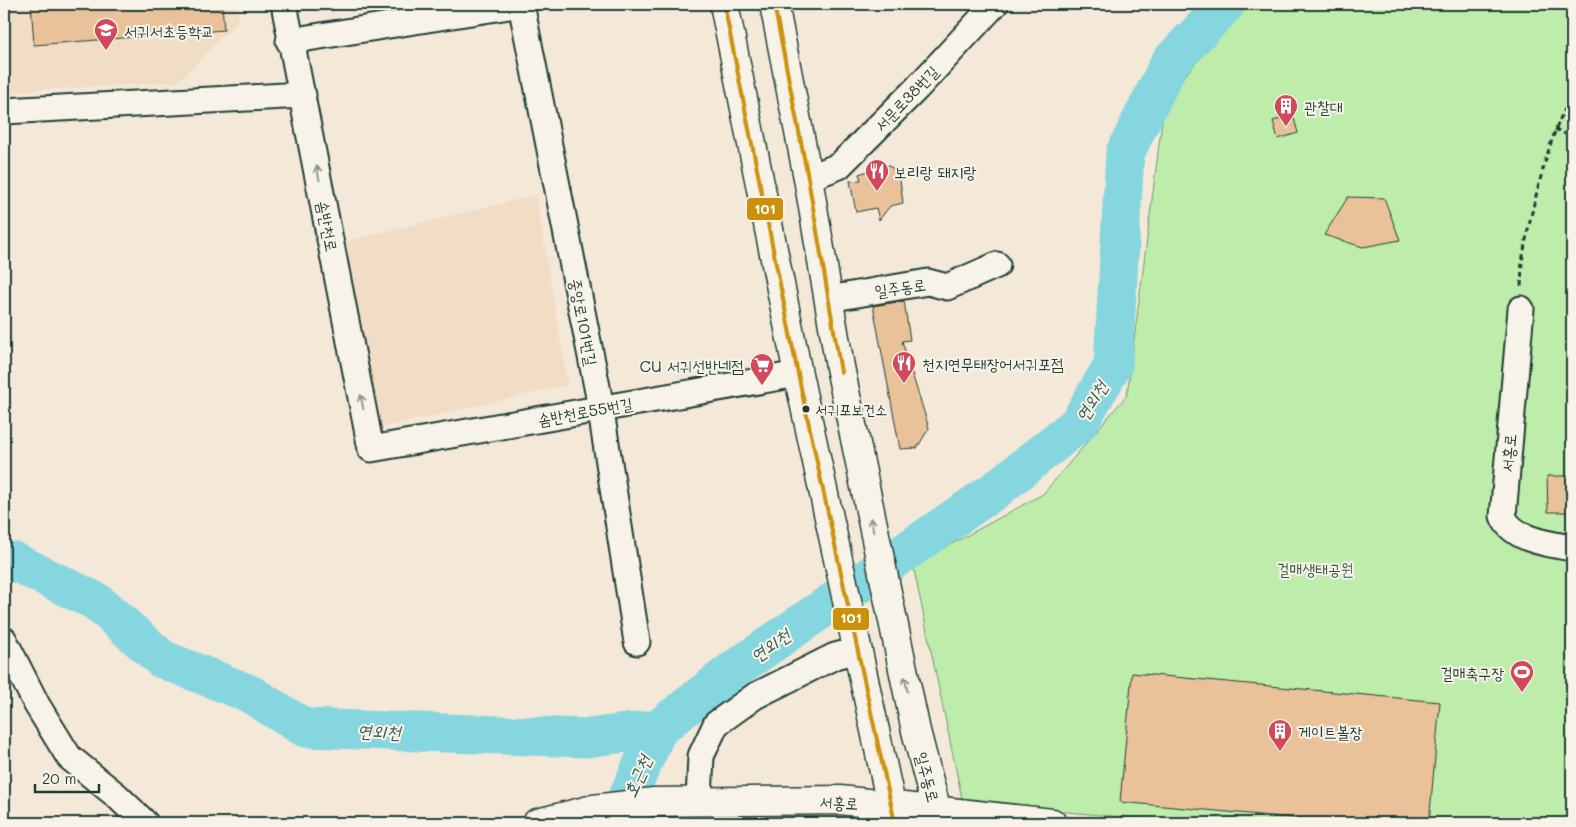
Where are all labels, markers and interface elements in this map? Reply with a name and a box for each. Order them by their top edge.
school or university icon: 서귀서초등학교 [93,17,119,51]
place label: 서귀서초등학교 [124,20,214,41]
street label: 서문로38번길 [869,61,943,135]
building icon: 관찰대 [1273,93,1299,127]
place label: 관찰대 [1304,96,1343,117]
restaurant icon: 보리랑 돼지랑 [864,158,890,192]
place label: 보리랑 돼지랑 [894,161,976,182]
one-way arrow [312,166,322,182]
line badge: 101 [746,197,784,221]
street label: 솜반천로 [313,199,343,253]
text: 101 [754,199,776,218]
street label: 일주동로 [873,273,927,301]
street label: 중앙로101번길 [565,277,603,368]
restaurant icon: 천지연무태장어서귀포점 [891,350,917,384]
supermarket icon: CU 서귀선반네점 [749,352,775,386]
place label: 천지연무태장어서귀포점 [922,353,1064,374]
place label: CU 서귀선반네점 [640,355,744,376]
water label: 연외천 [1069,375,1113,426]
street label: 솜반천로55번길 [536,392,634,430]
one-way arrow [357,394,366,410]
place label: 서귀포보건소 [815,399,887,419]
marker: 서귀포보건소 [801,404,811,414]
street label: 서홍로 [1496,433,1520,473]
one-way arrow [867,517,876,533]
park label: 걸매생태공원 [1276,558,1354,579]
line badge: 101 [832,607,870,631]
text: 101 [840,608,862,627]
water label: 연외천 [745,622,796,667]
sports icon: 걸매축구장 [1509,659,1535,693]
place label: 걸매축구장 [1440,662,1504,683]
one-way arrow [901,676,910,692]
water label: 연외천 [357,718,403,744]
building icon: 게이트볼장 [1267,718,1293,752]
place label: 게이트볼장 [1298,721,1363,742]
street label: 일주동로 [911,749,945,805]
water label: 호근천 [617,750,657,801]
scale bar [35,762,99,794]
text: 20 m [42,768,76,788]
street label: 서홍로 [819,791,859,813]

